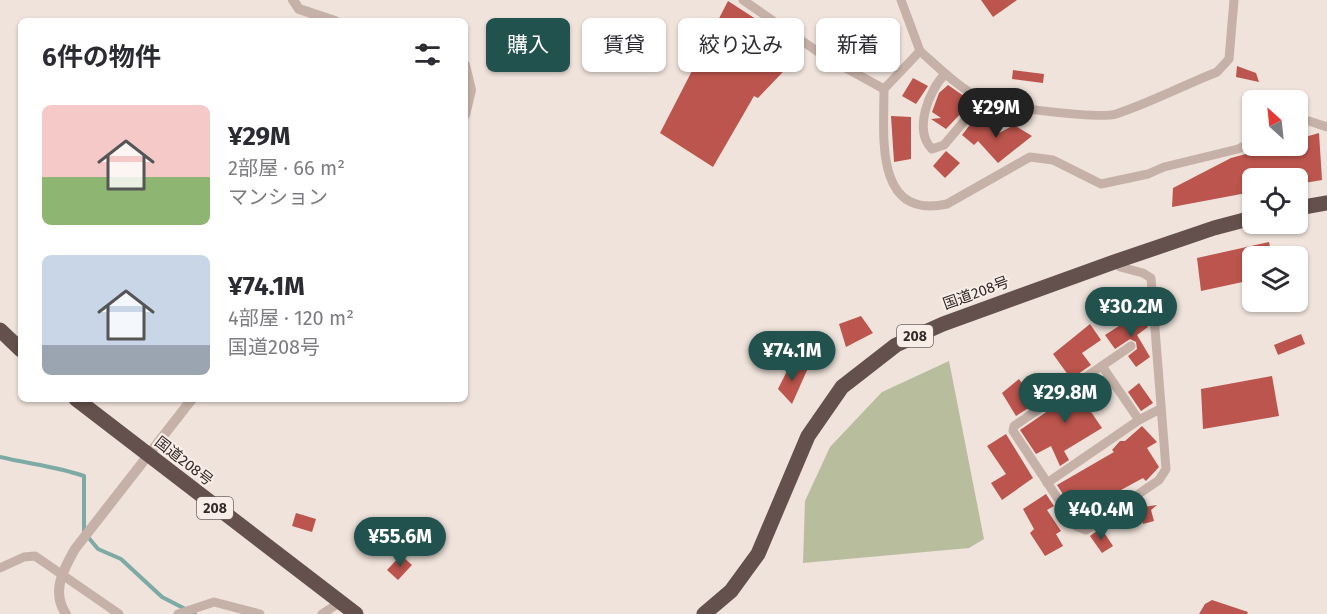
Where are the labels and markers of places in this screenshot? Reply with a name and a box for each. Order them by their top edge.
pin: ¥29M [960,88,1032,139]
pin: ¥30.2M [1082,287,1180,338]
pin: ¥74.1M [743,331,841,382]
pin: ¥29.8M [1016,373,1114,424]
pin: ¥40.4M [1052,490,1150,541]
pin: ¥55.6M [351,517,449,568]

